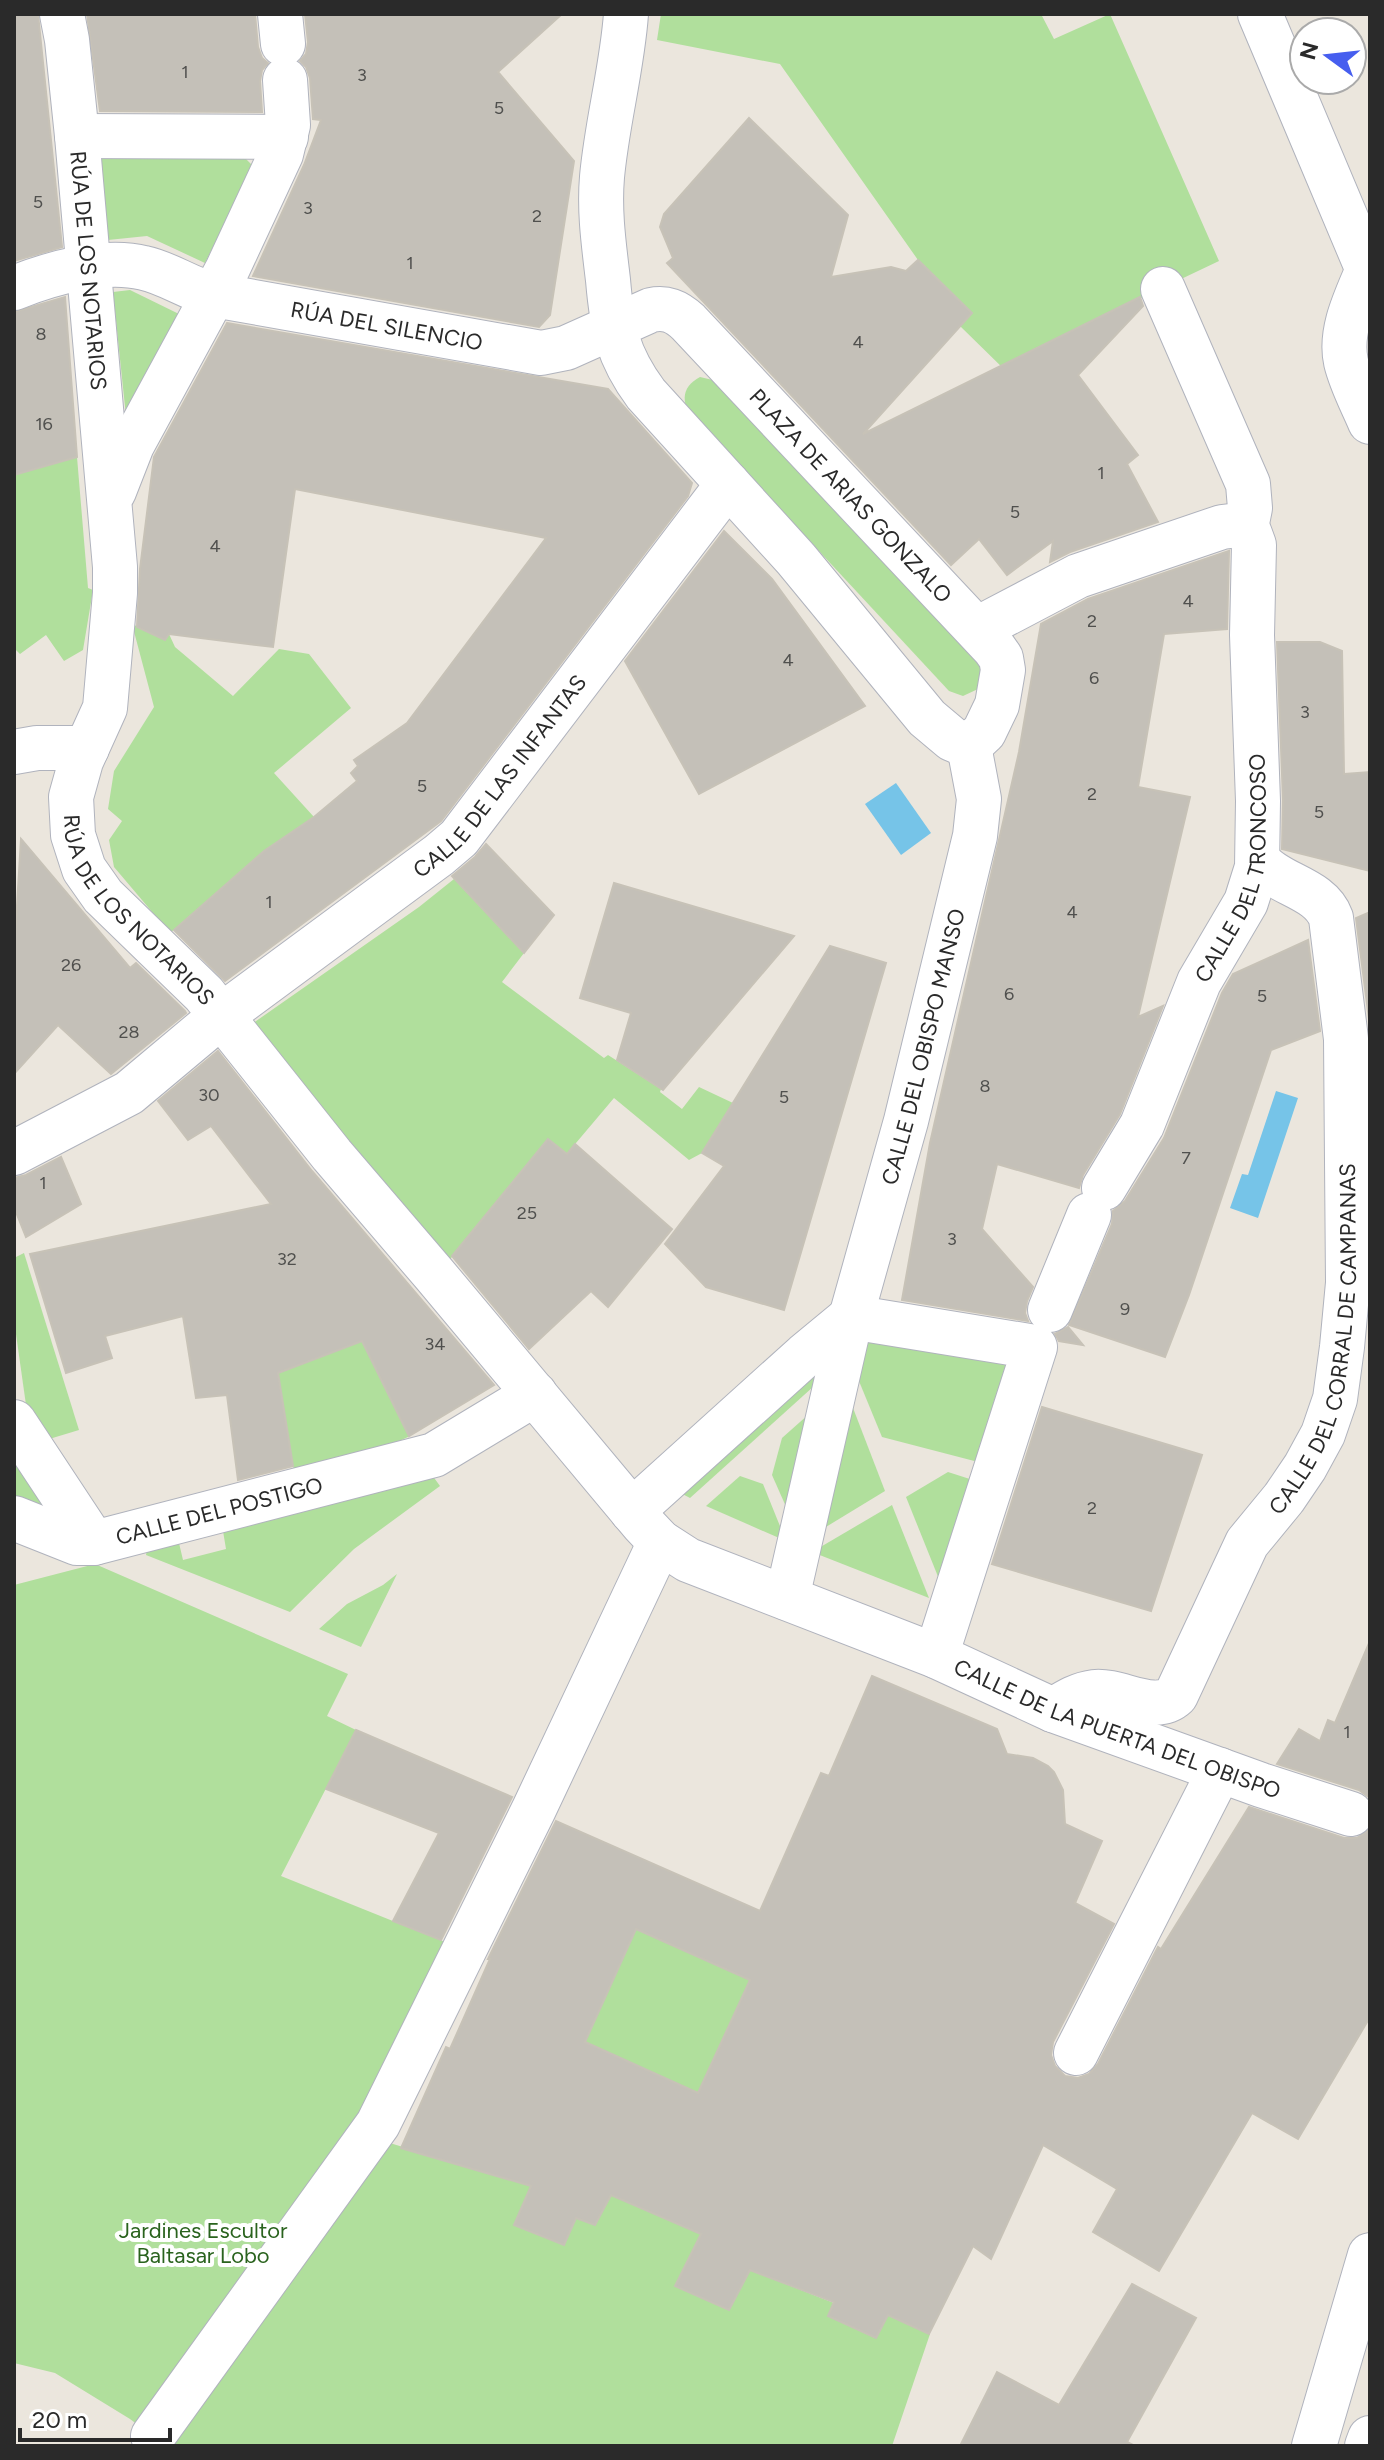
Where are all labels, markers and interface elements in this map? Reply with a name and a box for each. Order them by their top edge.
north arrow [1288,16,1368,96]
text: N [1294,39,1324,63]
house number: 1 [181,61,189,83]
house number: 3 [357,64,367,86]
house number: 5 [494,97,504,119]
street label: RÚA DE LOS NOTARIOS [64,150,112,391]
house number: 5 [33,191,43,213]
house number: 3 [303,197,313,219]
house number: 2 [532,205,542,227]
house number: 1 [406,252,414,274]
street label: RÚA DEL SILENCIO [288,296,485,356]
house number: 8 [35,323,47,345]
house number: 4 [852,331,864,353]
street label: PLAZA DE ARIAS GONZALO [744,383,957,609]
house number: 16 [35,413,53,435]
house number: 1 [1097,462,1105,484]
house number: 5 [1010,501,1020,523]
house number: 4 [209,535,221,557]
house number: 4 [1182,590,1194,612]
house number: 2 [1087,610,1097,632]
house number: 4 [782,649,794,671]
house number: 6 [1089,667,1099,689]
street label: CALLE DE LAS INFANTAS [408,670,592,884]
house number: 3 [1300,701,1310,723]
street label: CALLE DEL TRONCOSO [1189,753,1272,987]
house number: 5 [417,775,427,797]
house number: 2 [1087,783,1097,805]
house number: 5 [1314,801,1324,823]
street label: RÚA DE LOS NOTARIOS [58,814,220,1010]
house number: 1 [265,891,273,913]
house number: 4 [1066,901,1078,923]
street label: CALLE DEL OBISPO MANSO [876,906,971,1188]
house number: 26 [61,954,81,976]
house number: 6 [1004,983,1014,1005]
house number: 5 [1257,985,1267,1007]
house number: 28 [118,1021,140,1043]
house number: 8 [979,1075,991,1097]
house number: 30 [198,1084,220,1106]
house number: 5 [779,1086,789,1108]
house number: 7 [1181,1147,1191,1169]
street label: CALLE DEL CORRAL DE CAMPANAS [1263,1163,1362,1520]
house number: 1 [39,1172,47,1194]
house number: 25 [517,1202,537,1224]
house number: 3 [947,1228,957,1250]
house number: 32 [277,1248,297,1270]
house number: 9 [1120,1298,1130,1320]
house number: 34 [425,1333,445,1355]
street label: CALLE DEL POSTIGO [113,1471,325,1551]
house number: 2 [1087,1497,1097,1519]
street label: CALLE DE LA PUERTA DEL OBISPO [949,1653,1284,1804]
house number: 1 [1343,1721,1351,1743]
park label: Jardines Escultor Baltasar Lobo [119,2217,288,2269]
scale bar [20,2392,170,2442]
text: 20 m [32,2405,87,2434]

